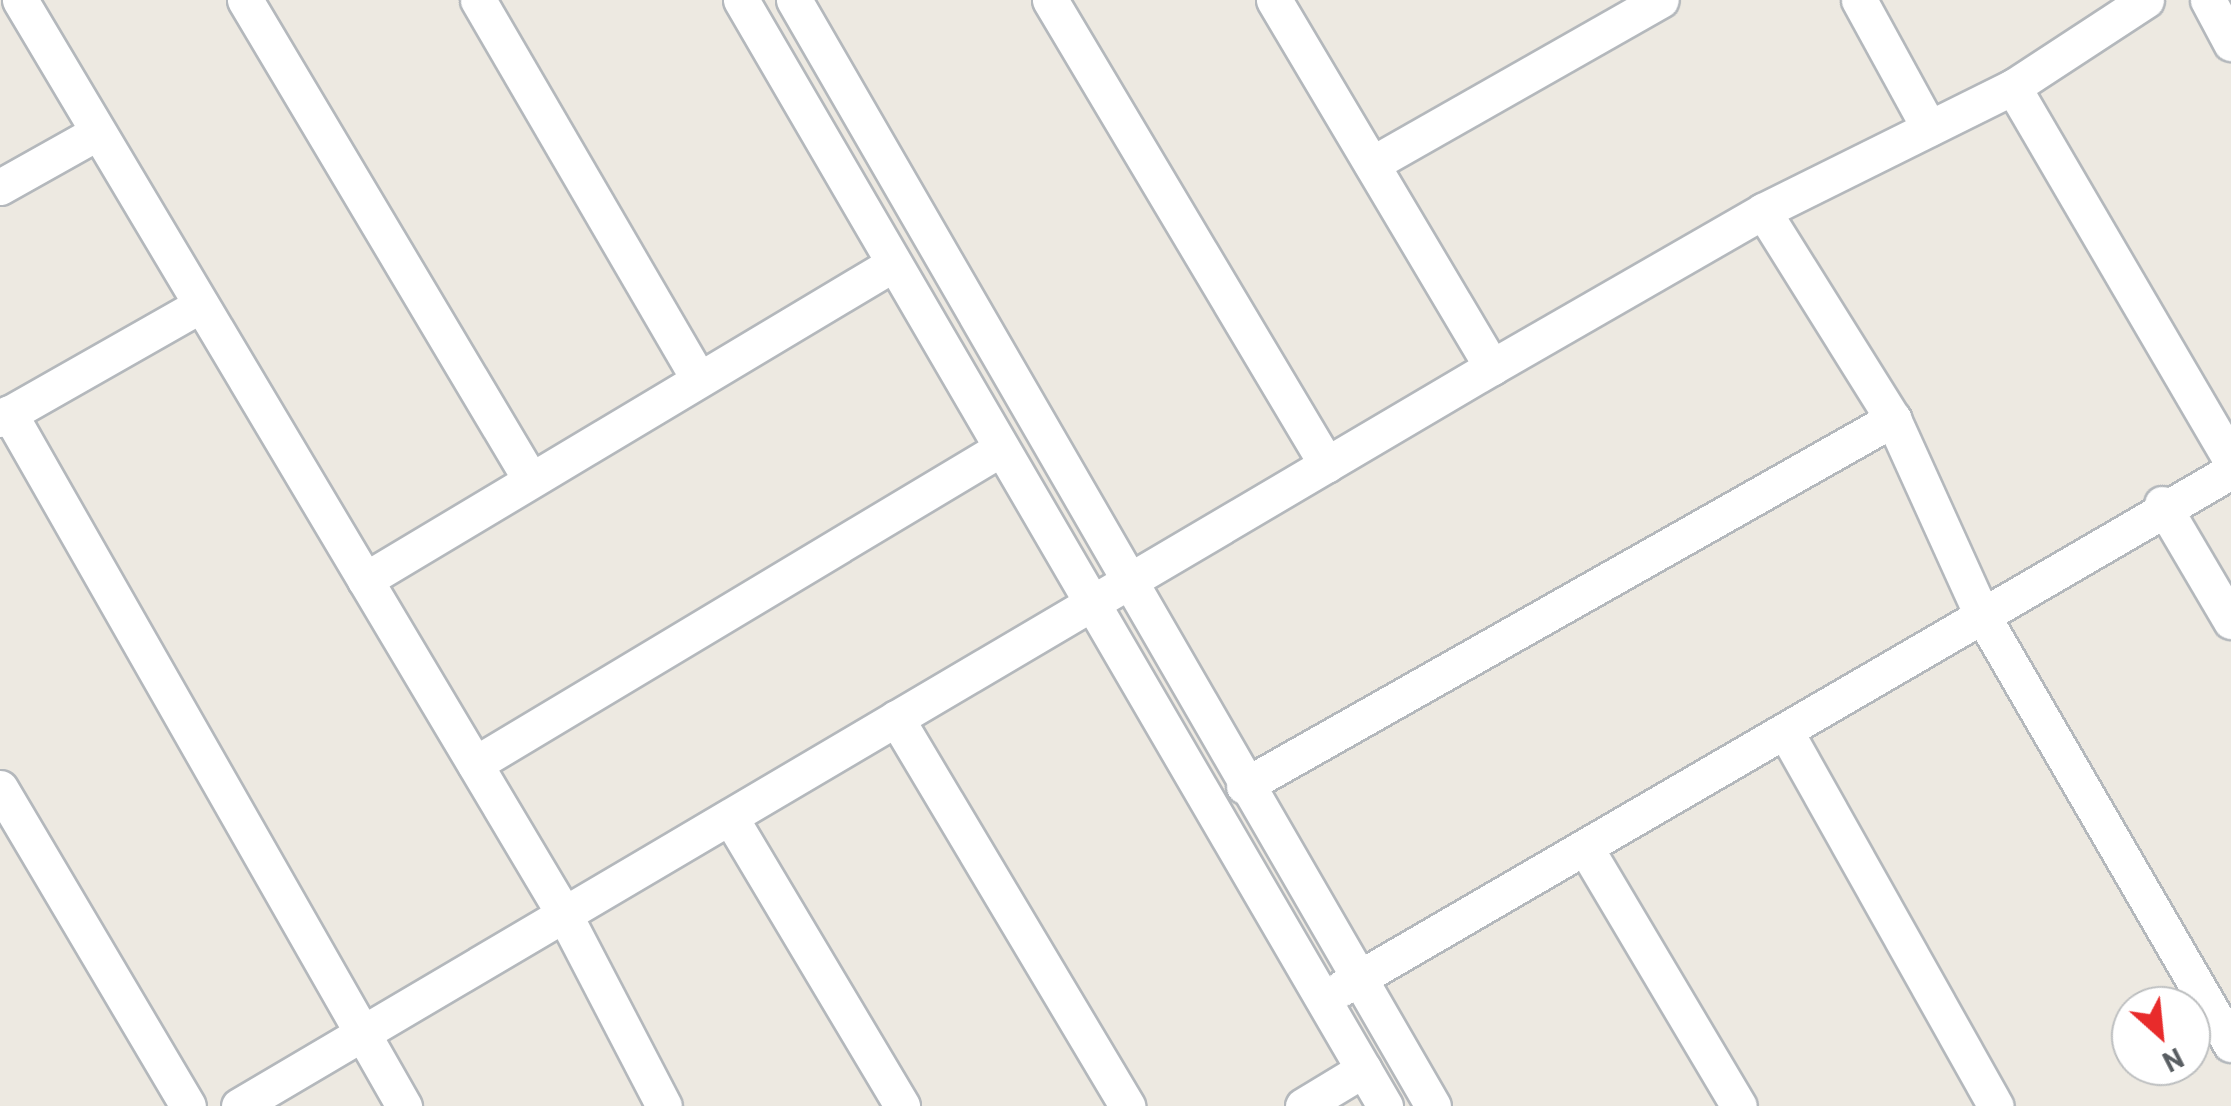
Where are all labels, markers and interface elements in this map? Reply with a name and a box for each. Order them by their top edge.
north arrow [2111,986,2211,1086]
text: N [2158,1042,2190,1080]

